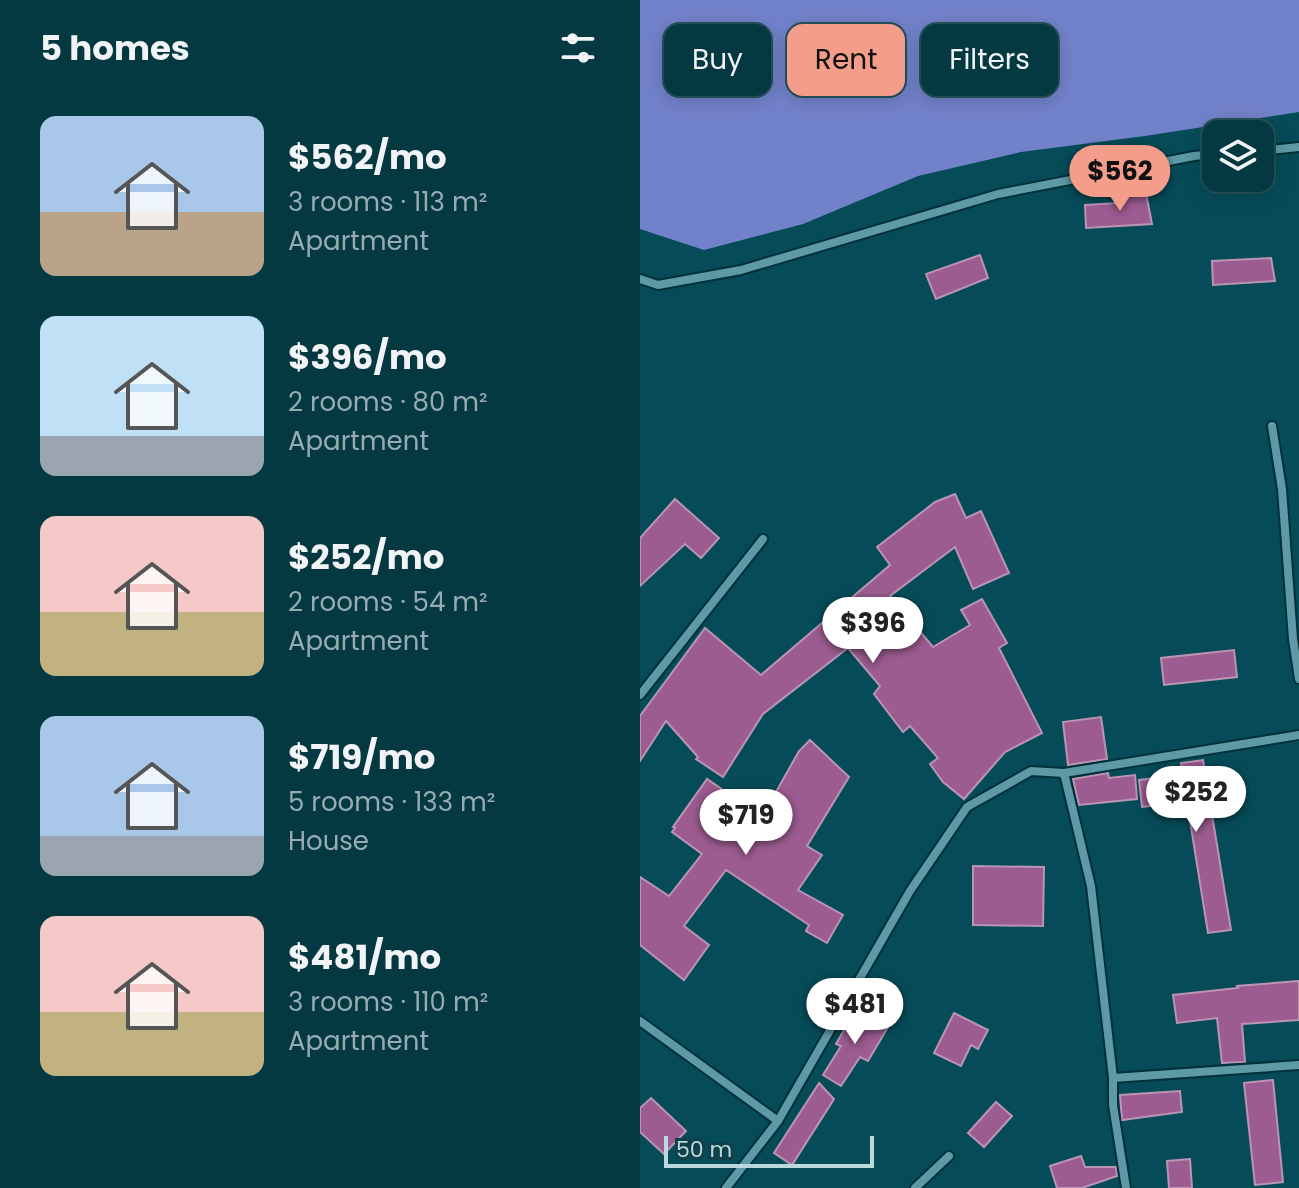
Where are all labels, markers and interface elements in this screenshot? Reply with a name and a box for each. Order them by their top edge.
text: 5 homes [40,24,190,72]
chip: Buy [664,24,771,96]
chip: Rent [787,24,905,96]
chip: Filters [921,24,1058,96]
icon: filters [556,26,600,70]
map controls [1202,120,1274,192]
button: layers [1202,120,1274,192]
text: $562/mo [288,133,447,181]
pin: $562 [1073,145,1167,213]
icon: home [104,148,200,244]
text: $562 [1087,153,1153,189]
text: 3 rooms · 113 m² [288,184,487,220]
text: Apartment [288,223,429,259]
text: $396/mo [288,333,447,381]
icon: home [104,348,200,444]
text: 2 rooms · 80 m² [288,384,488,420]
text: Apartment [288,423,429,459]
text: $252/mo [288,533,444,581]
icon: home [104,548,200,644]
text: 2 rooms · 54 m² [288,584,488,620]
pin: $396 [826,597,920,665]
text: $396 [840,605,906,641]
text: Apartment [288,623,429,659]
text: $719/mo [288,733,435,781]
icon: home [104,748,200,844]
pin: $252 [1149,766,1243,834]
text: $252 [1164,774,1228,810]
text: 5 rooms · 133 m² [288,784,495,820]
pin: $719 [699,789,793,857]
text: $719 [718,797,774,833]
text: House [288,823,369,859]
text: $481/mo [288,933,441,981]
icon: home [104,948,200,1044]
pin: $481 [808,978,902,1046]
text: 3 rooms · 110 m² [288,984,488,1020]
text: $481 [824,986,886,1022]
text: Apartment [288,1023,429,1059]
scale bar [664,1132,874,1168]
text: 50 m [676,1134,732,1165]

